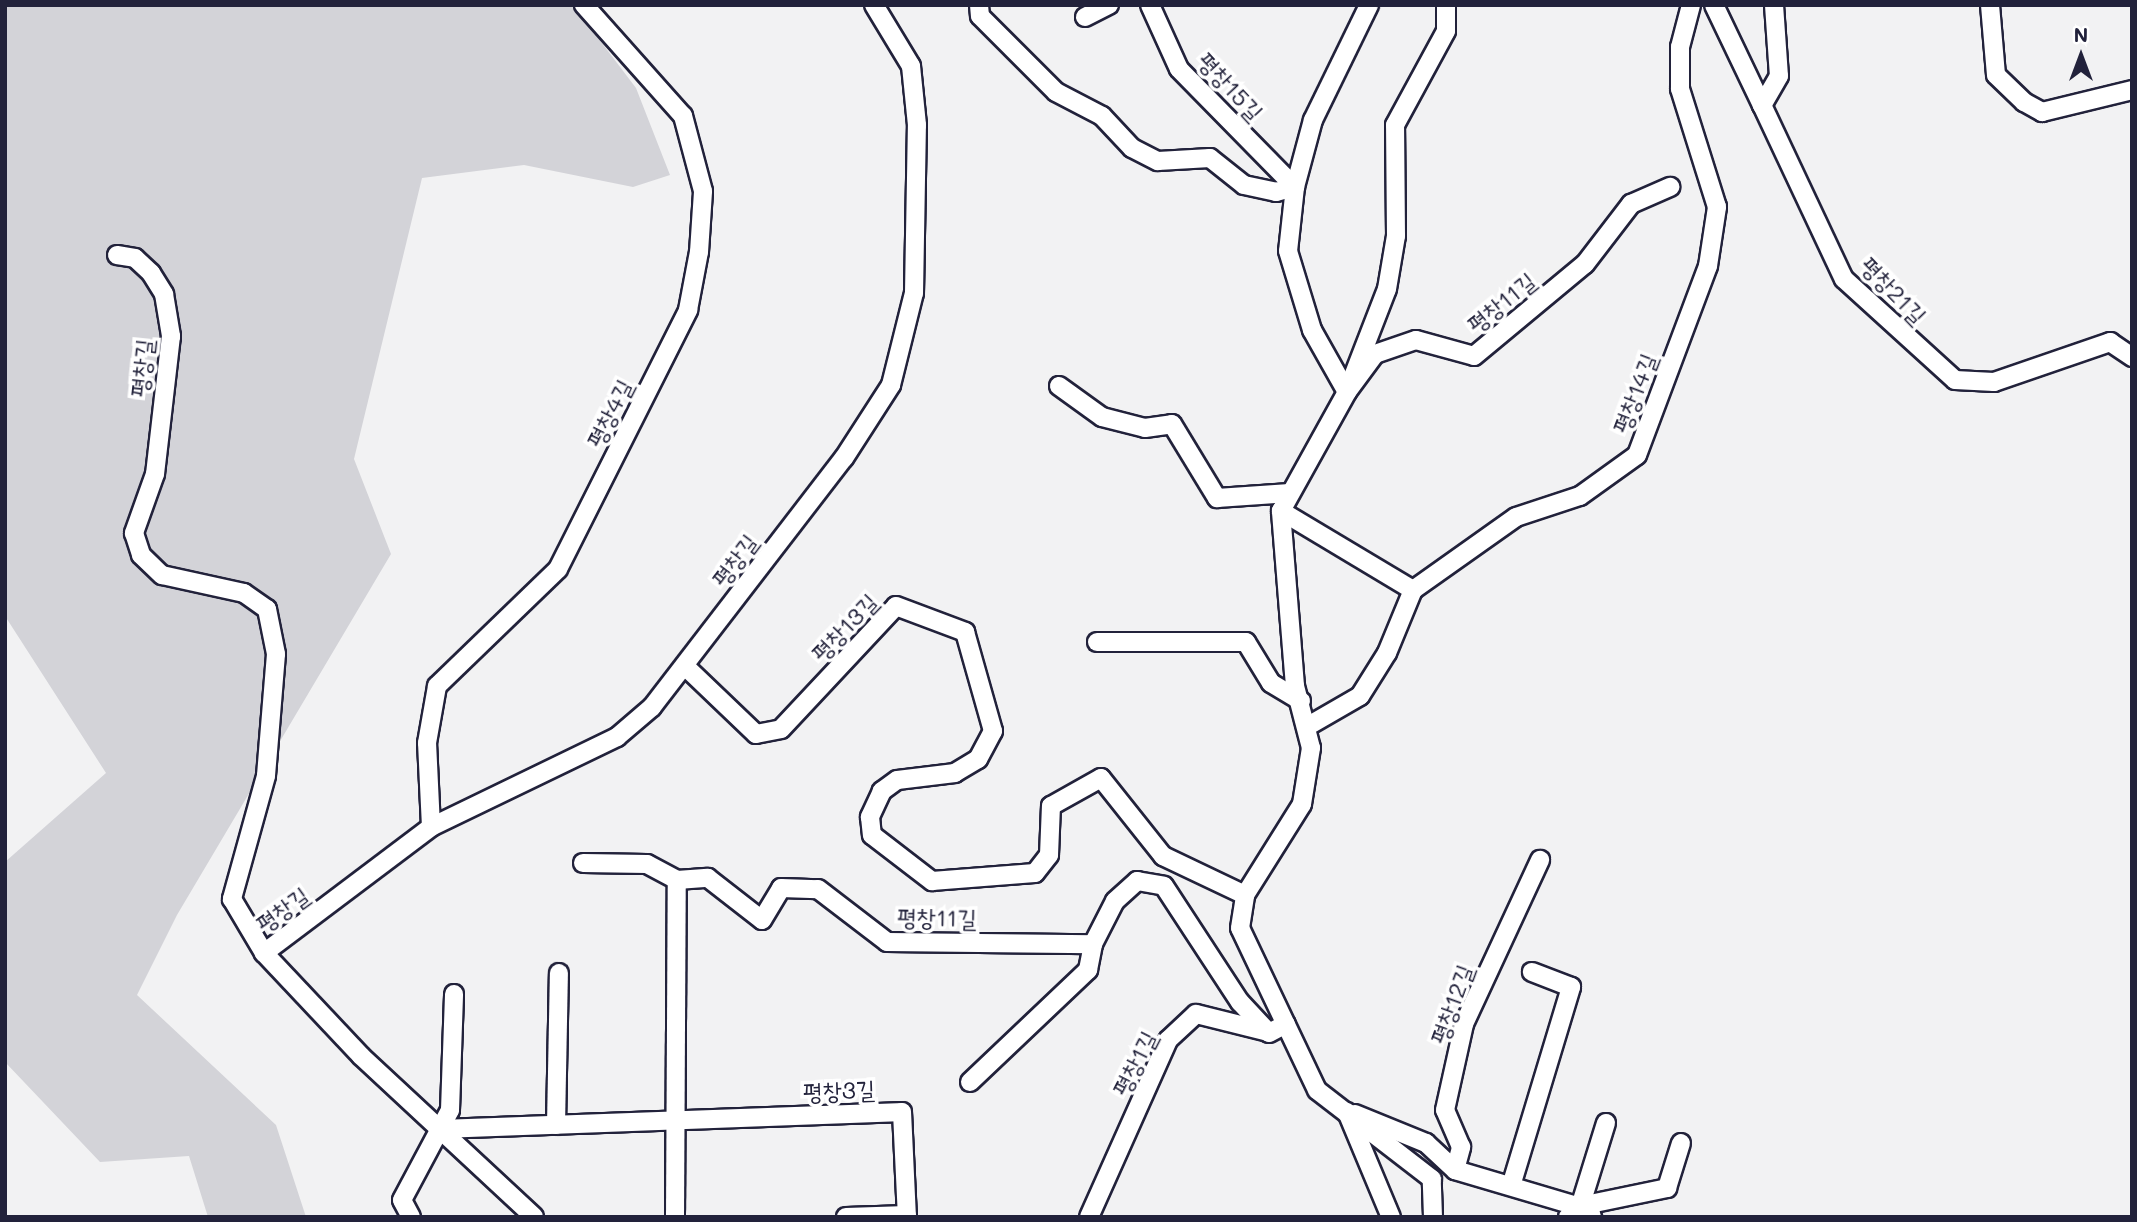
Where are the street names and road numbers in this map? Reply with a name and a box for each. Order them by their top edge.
street label: 평창15길 [1192,46,1270,126]
street label: 평창21길 [1855,250,1933,330]
street label: 평창11길 [1461,266,1541,338]
street label: 평창길 [124,338,158,398]
street label: 평창14길 [1606,349,1662,437]
street label: 평창4길 [580,374,638,452]
street label: 평창길 [705,528,763,592]
street label: 평창13길 [805,587,883,667]
street label: 평창길 [250,880,314,938]
street label: 평창11길 [897,902,977,932]
street label: 평창12길 [1423,961,1479,1047]
street label: 평창1길 [1106,1026,1162,1100]
street label: 평창3길 [803,1074,875,1106]

